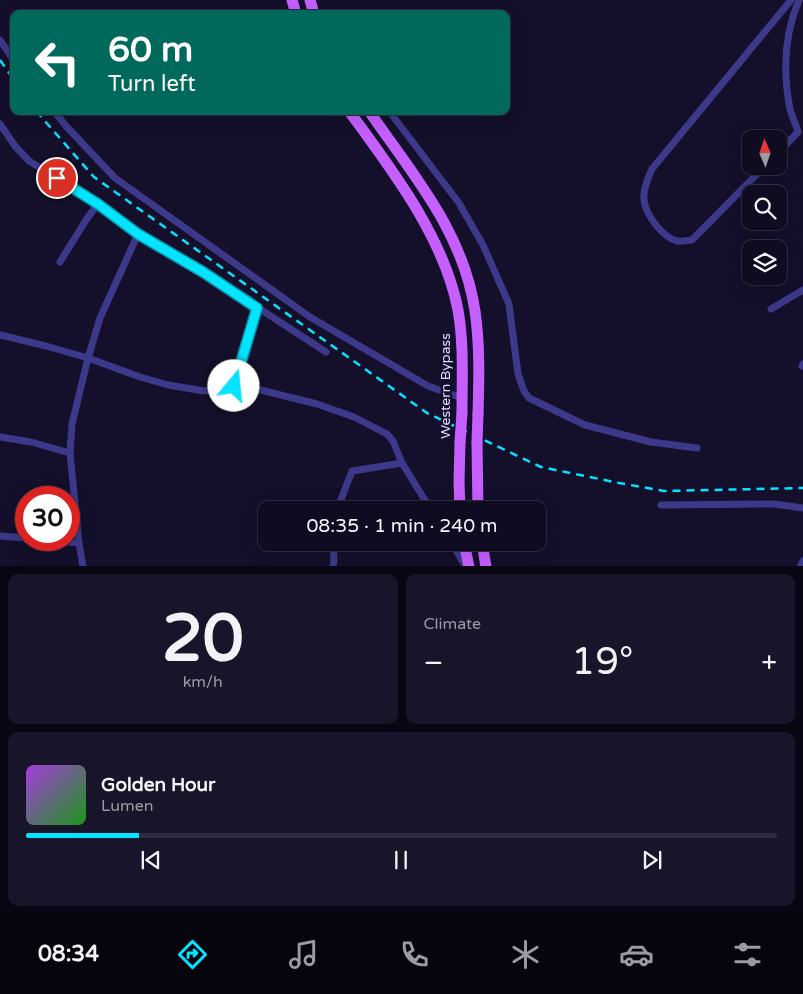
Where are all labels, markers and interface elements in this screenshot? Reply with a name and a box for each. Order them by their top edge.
text: 60 m [108,29,193,71]
icon: left [25,30,90,95]
text: Turn left [108,71,196,97]
north arrow [742,130,788,175]
map controls [742,130,787,285]
pin [36,157,78,199]
icon: arrive [43,164,71,192]
button: search [742,185,787,230]
button: layers [742,240,787,285]
street label: Western Bypass [437,333,454,439]
position arrow [207,359,259,411]
speed limit sign: 30 [15,486,80,551]
text: 08:35 · 1 min · 240 m [306,515,498,537]
text: 20 [162,600,244,679]
text: Climate [424,614,481,634]
text: 19° [571,639,633,685]
text: − [424,646,443,680]
text: + [761,646,777,680]
text: km/h [183,672,223,692]
text: Golden Hour [101,774,215,796]
text: Lumen [101,796,153,816]
icon: previous [137,846,165,874]
icon: pause [387,846,415,874]
icon: next [638,846,666,874]
icon: directions [175,937,210,972]
icon: music [286,937,321,972]
icon: phone [397,937,432,972]
icon: climate [508,937,543,972]
icon: car [619,937,654,972]
icon: filters [730,937,765,972]
text: 08:34 [38,941,99,967]

